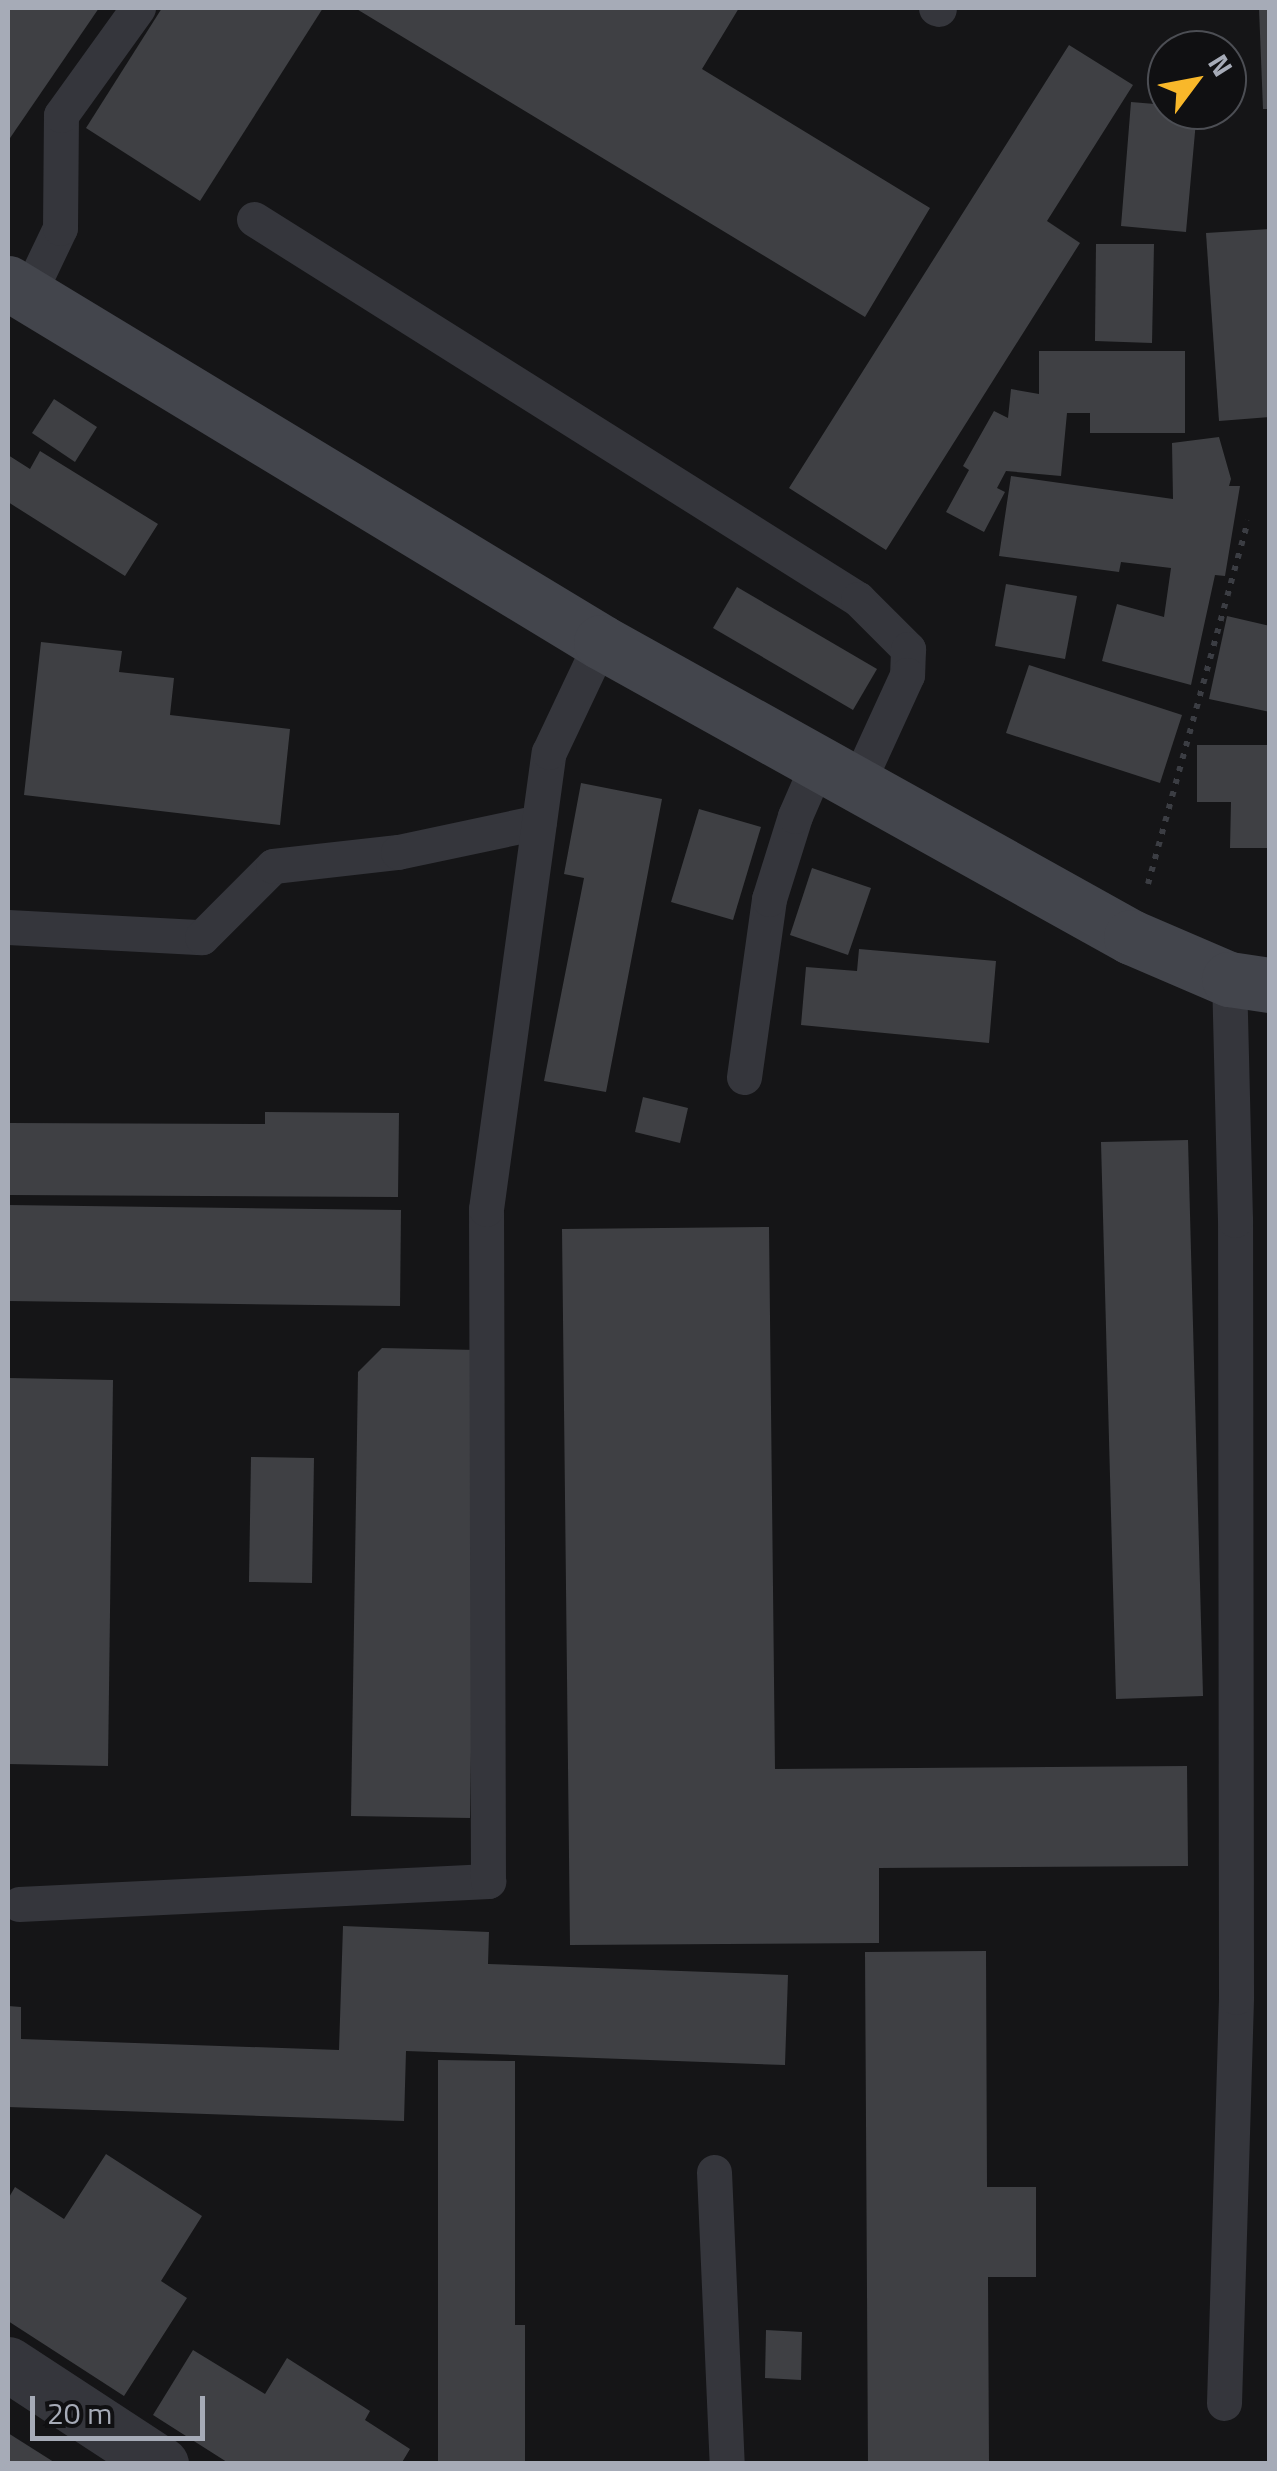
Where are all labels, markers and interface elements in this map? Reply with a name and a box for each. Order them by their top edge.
north arrow [1147,30,1247,130]
text: N [1198,45,1245,85]
scale bar [35,2376,210,2438]
text: 20 m [47,2390,112,2436]

